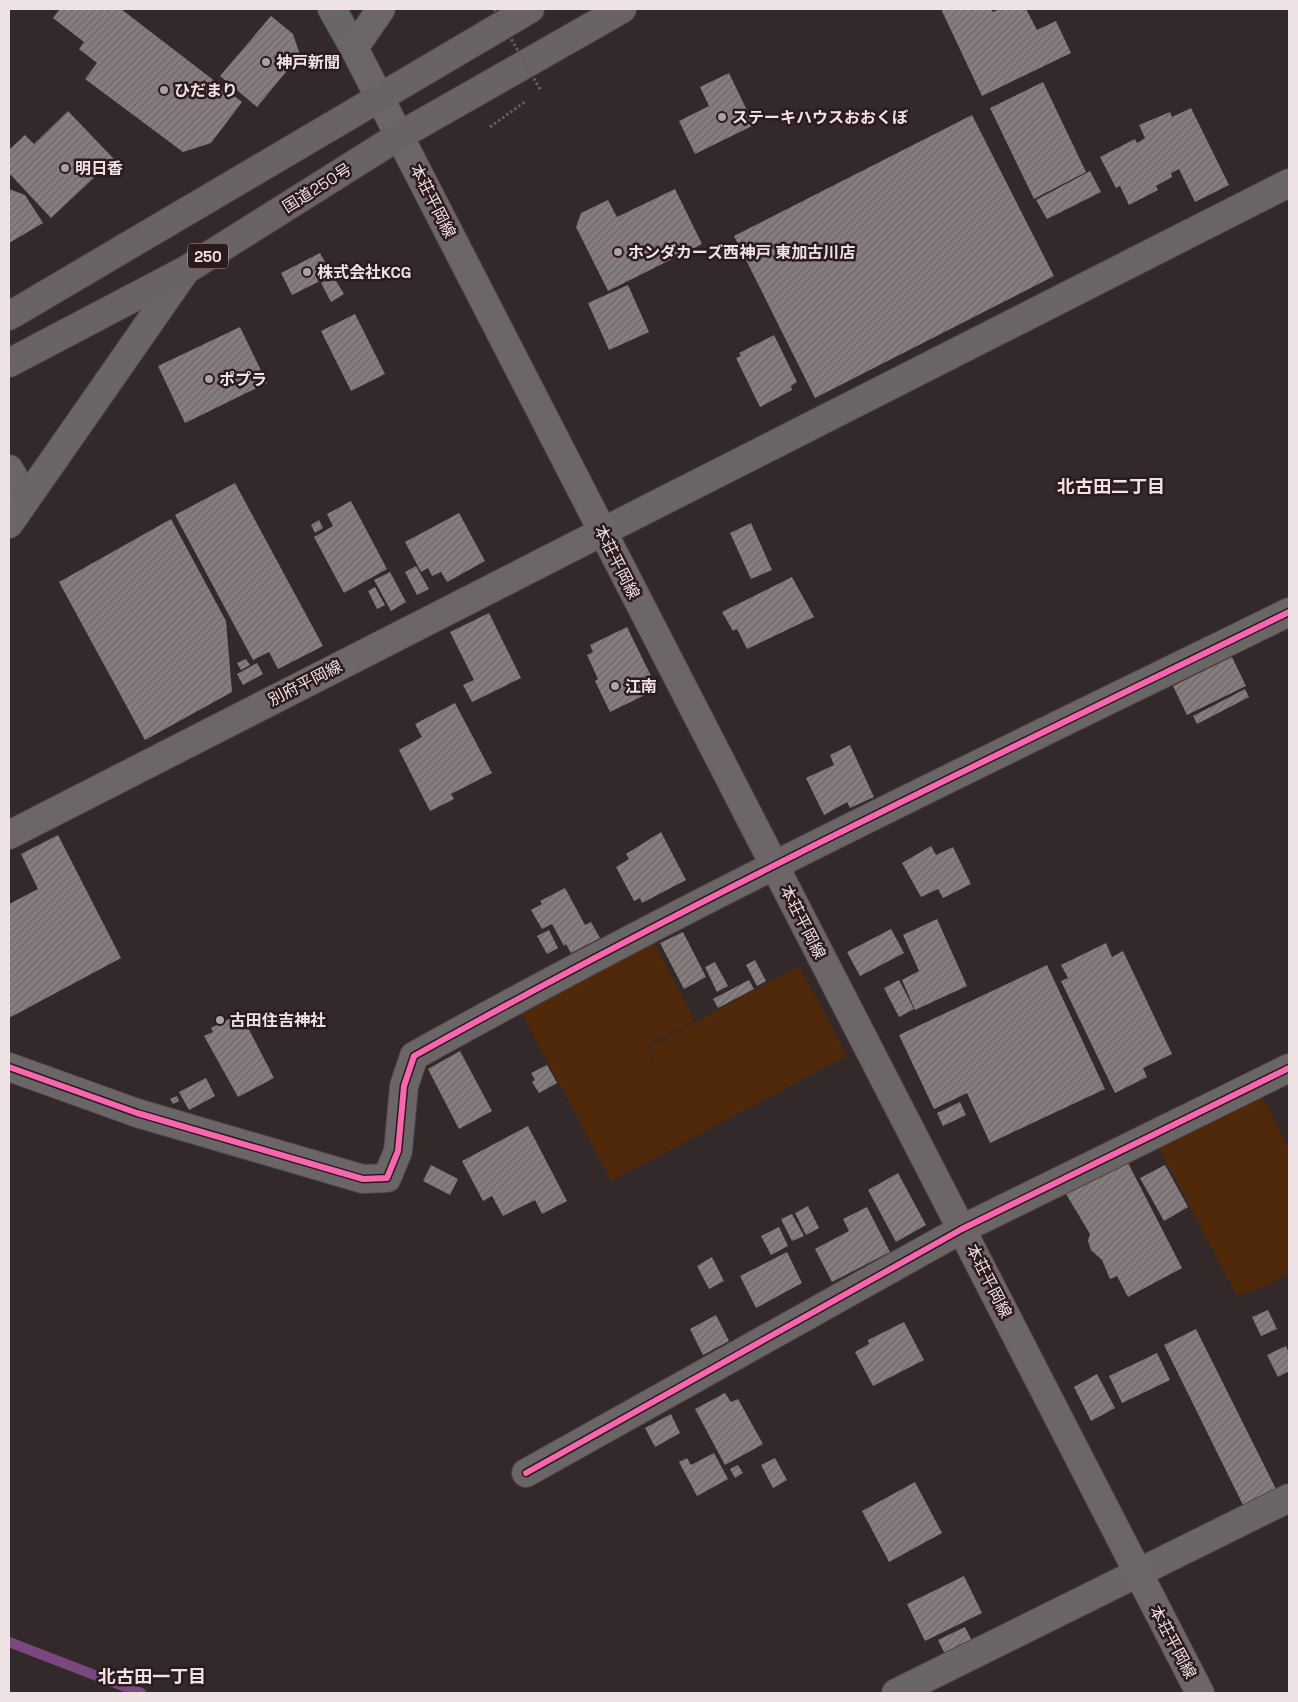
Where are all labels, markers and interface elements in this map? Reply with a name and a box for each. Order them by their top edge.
place label: 神戸新聞 [276,52,340,73]
marker: 神戸新聞 [260,56,272,68]
place label: ひだまり [174,80,238,101]
marker: ひだまり [158,84,170,96]
place label: ステーキハウスおおくぼ [732,107,908,128]
marker: ステーキハウスおおくぼ [716,111,728,123]
place label: 明日香 [75,158,123,179]
street label: 国道250号 [279,159,355,217]
street label: 本荘平岡線 [405,161,461,241]
marker: 明日香 [59,162,71,174]
place label: ホンダカーズ西神戸 東加古川店 [628,242,855,263]
road number: 250 [188,244,228,268]
marker: ホンダカーズ西神戸 東加古川店 [612,246,624,258]
place label: 株式会社KCG [317,262,411,283]
marker: 株式会社KCG [301,266,313,278]
place label: ポプラ [219,369,267,390]
marker: ポプラ [203,373,215,385]
district label: 北古田二丁目 [1057,475,1165,498]
street label: 本荘平岡線 [589,522,645,602]
street label: 別府平岡線 [265,655,345,711]
place label: 江南 [625,676,657,697]
marker: 江南 [609,680,621,692]
street label: 本荘平岡線 [775,882,831,962]
place label: 古田住吉神社 [230,1010,326,1031]
marker: 古田住吉神社 [214,1014,226,1026]
street label: 本荘平岡線 [961,1241,1017,1321]
street label: 本荘平岡線 [1145,1602,1201,1682]
district label: 北古田一丁目 [98,1665,206,1688]

